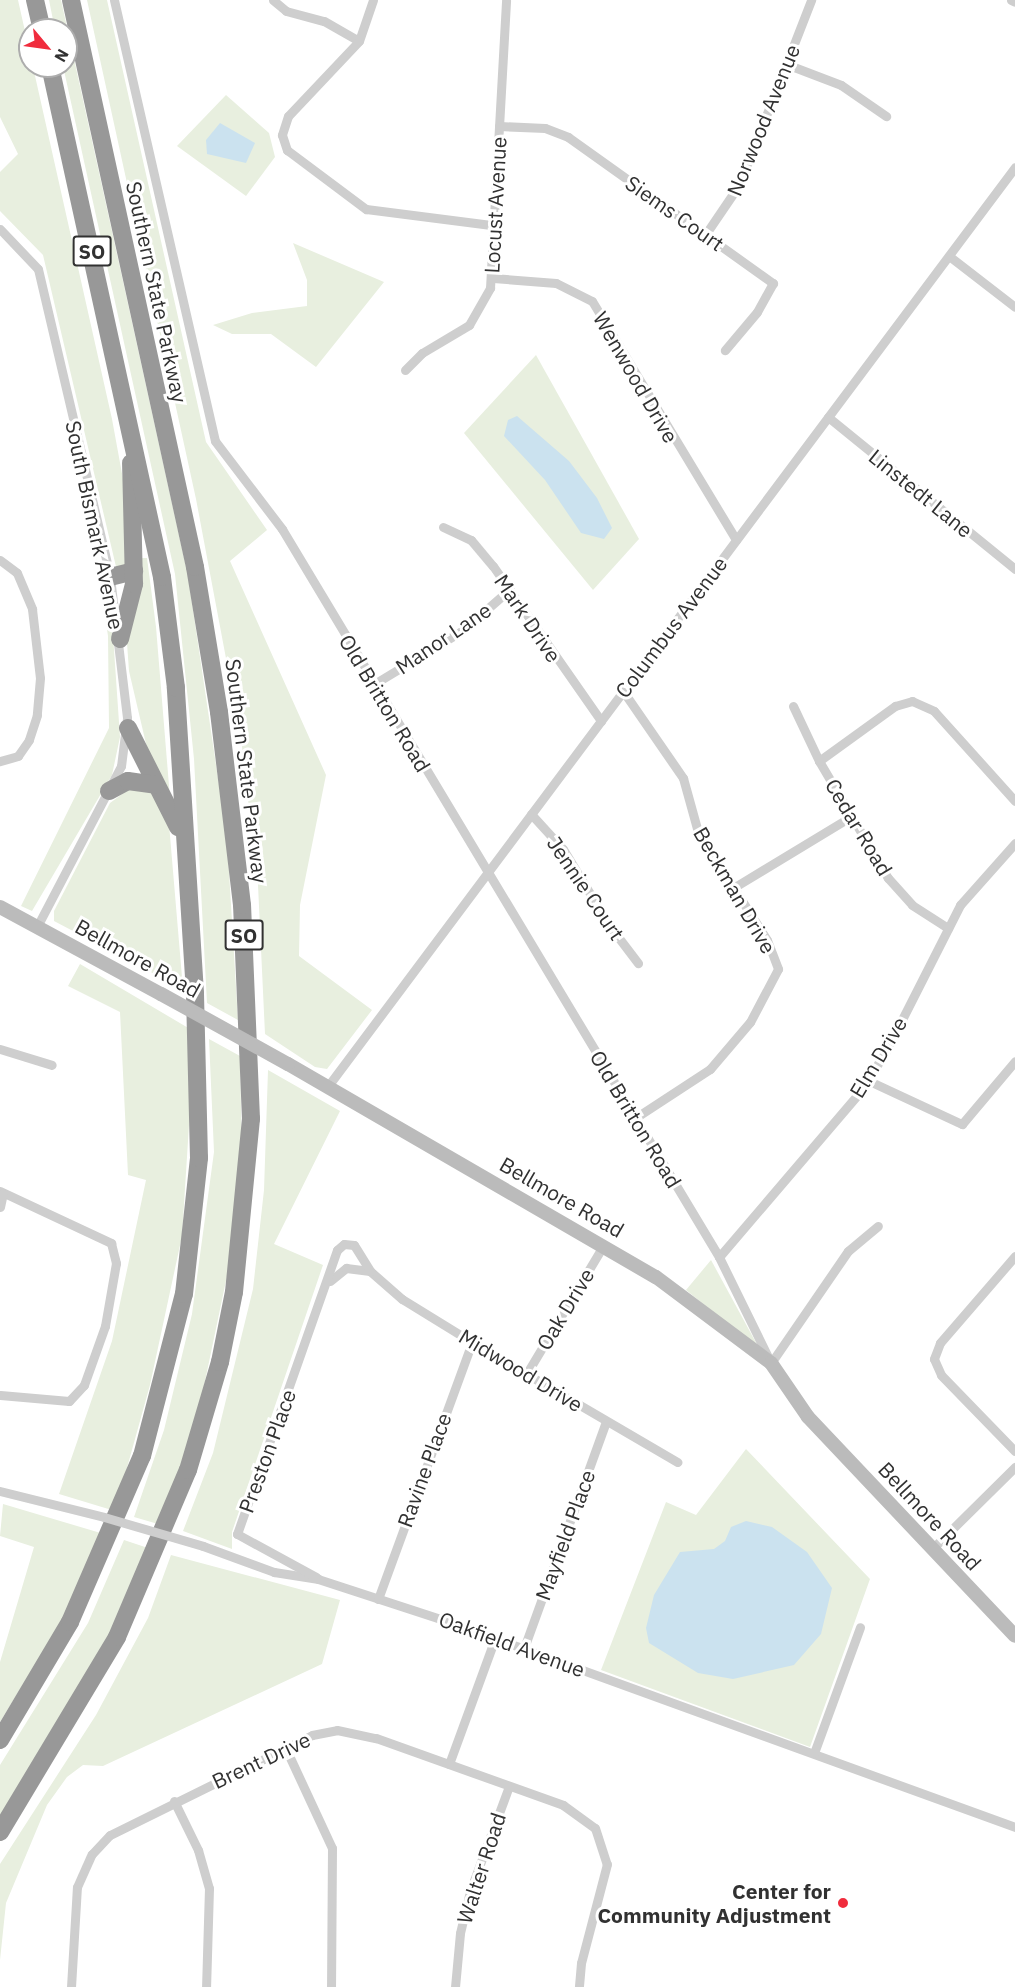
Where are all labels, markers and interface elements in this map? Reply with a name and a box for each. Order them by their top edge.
north arrow [18,18,78,78]
street label: Norwood Avenue [721,41,805,199]
text: N [50,46,74,66]
street label: Locust Avenue [479,136,511,274]
street label: Siems Court [621,170,729,256]
street label: Southern State Parkway [121,179,193,405]
road number: SO [72,234,112,268]
street label: Wenwood Drive [588,307,684,447]
street label: South Bismark Avenue [61,418,129,632]
street label: Linstedt Lane [864,443,978,543]
street label: Columbus Avenue [610,551,732,703]
street label: Mark Drive [489,569,567,667]
street label: Manor Lane [390,597,496,679]
street label: Old Britton Road [334,630,436,776]
street label: Southern State Parkway [221,657,273,885]
street label: Cedar Road [820,774,898,880]
street label: Beckman Drive [689,822,781,958]
street label: Jennie Court [542,831,630,945]
street label: Bellmore Road [71,913,205,1003]
road number: SO [224,918,264,952]
street label: Elm Drive [844,1012,912,1102]
street label: Old Britton Road [585,1046,687,1192]
street label: Bellmore Road [496,1151,628,1243]
street label: Oak Drive [531,1264,599,1354]
street label: Midwood Drive [455,1323,587,1417]
street label: Preston Place [233,1386,301,1516]
street label: Ravine Place [392,1409,456,1531]
street label: Bellmore Road [873,1457,987,1575]
street label: Mayfield Place [530,1467,600,1603]
street label: Oakfield Avenue [436,1606,588,1682]
street label: Brent Drive [208,1726,314,1794]
street label: Walter Road [451,1809,511,1927]
place label: Center for Community Adjustment [597,1878,831,1928]
marker: Center for Community Adjustment [836,1896,850,1910]

